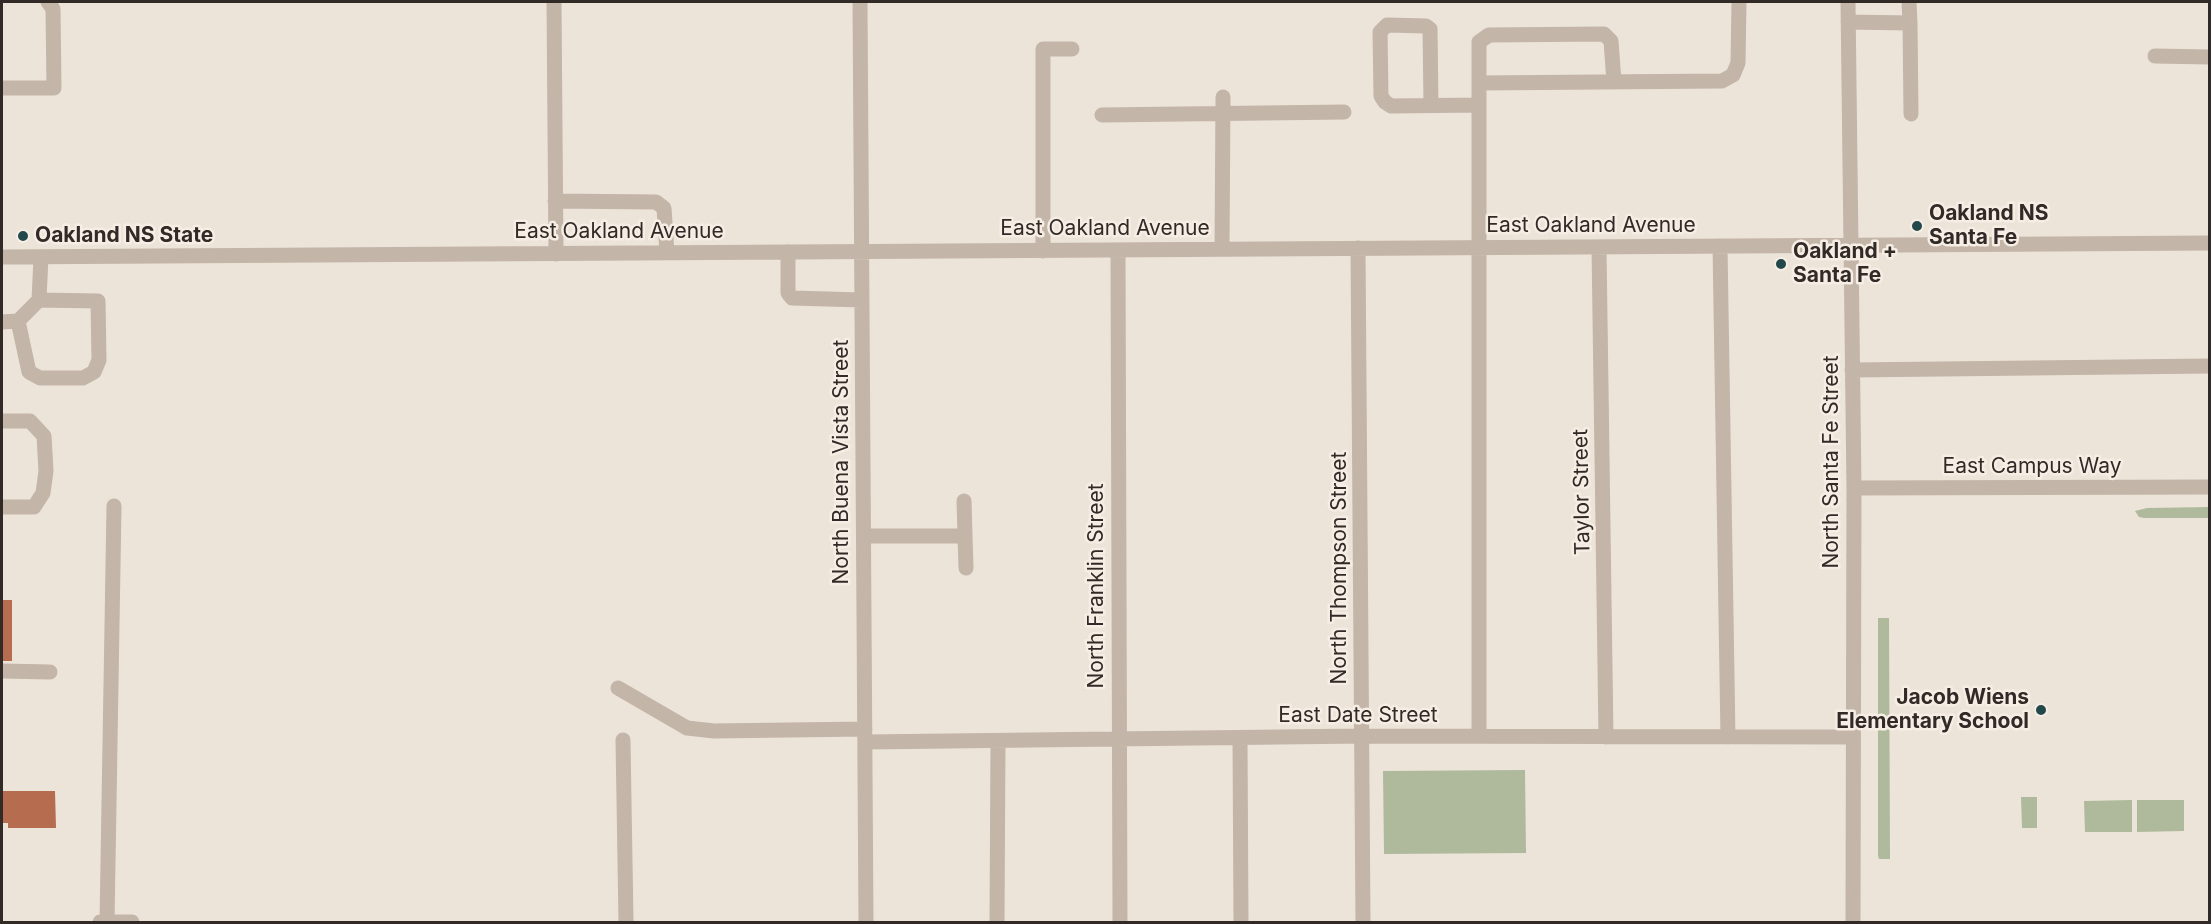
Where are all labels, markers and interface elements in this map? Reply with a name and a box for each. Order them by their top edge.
place label: Oakland NS Santa Fe [1929,201,2048,251]
street label: East Oakland Avenue [1486,213,1696,239]
street label: East Oakland Avenue [1000,216,1210,242]
street label: East Oakland Avenue [514,219,724,245]
marker: Oakland NS Santa Fe [1910,219,1924,233]
place label: Oakland NS State [35,223,213,249]
marker: Oakland NS State [16,229,30,243]
place label: Oakland + Santa Fe [1793,239,1897,289]
marker: Oakland + Santa Fe [1774,257,1788,271]
street label: North Buena Vista Street [829,340,855,584]
street label: North Santa Fe Street [1819,355,1845,569]
street label: Taylor Street [1568,429,1596,555]
street label: North Thompson Street [1327,452,1353,684]
street label: East Campus Way [1943,454,2121,480]
street label: North Franklin Street [1084,484,1110,688]
place label: Jacob Wiens Elementary School [1836,685,2029,735]
street label: East Date Street [1278,703,1438,729]
marker: Jacob Wiens Elementary School [2034,703,2048,717]

